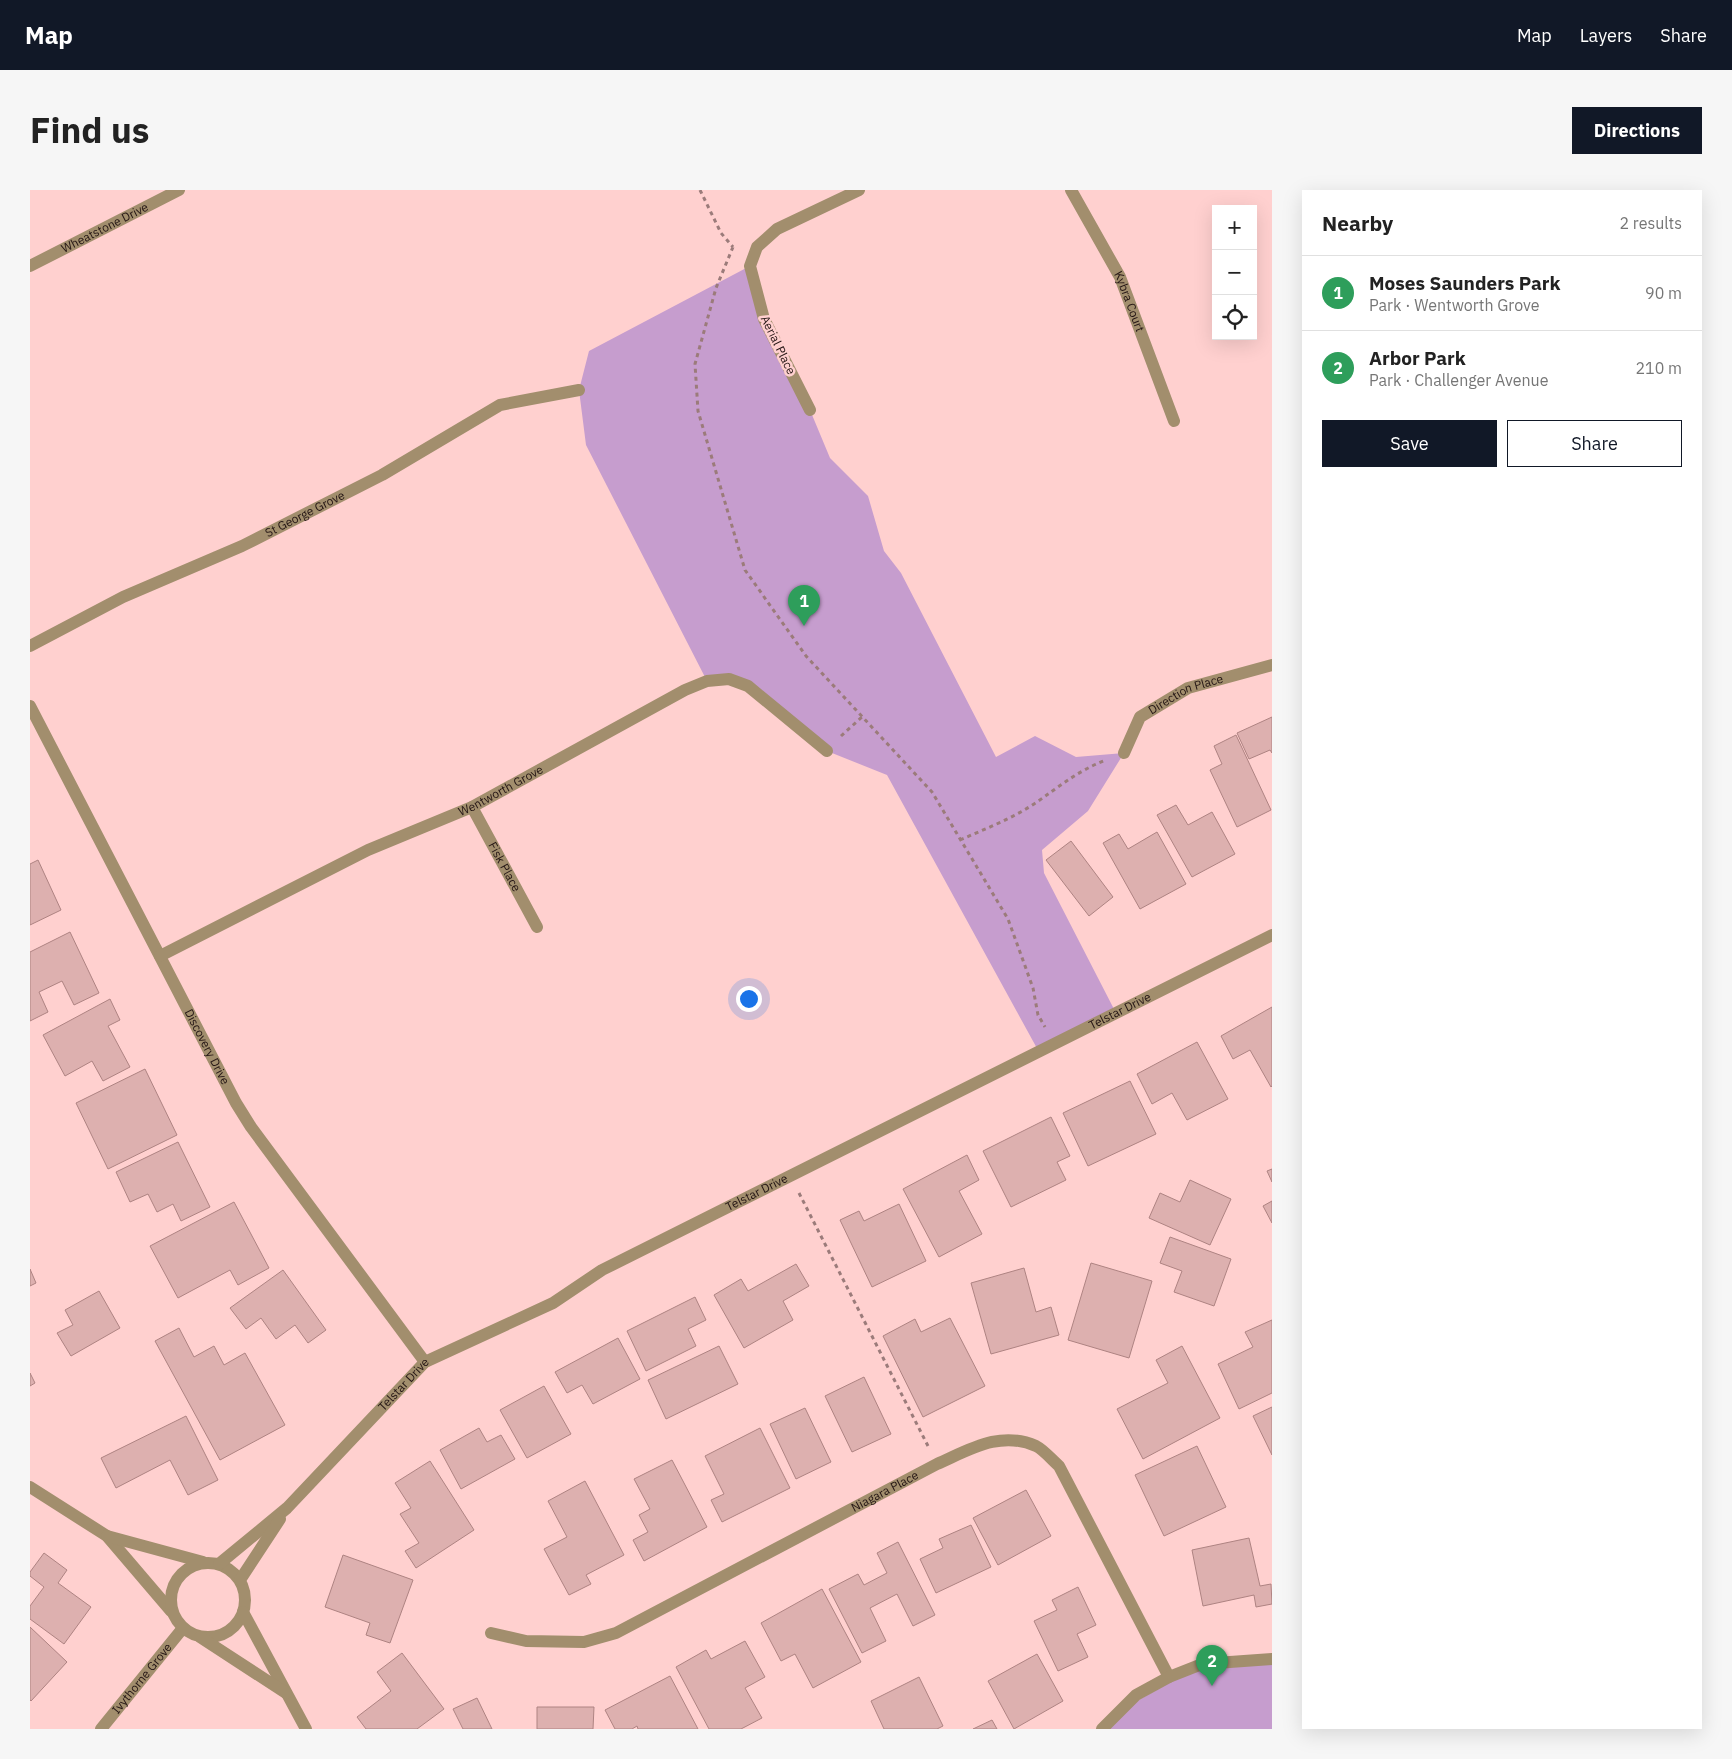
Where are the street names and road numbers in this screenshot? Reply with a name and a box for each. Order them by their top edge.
street label: Wheatstone Drive [59,199,151,256]
street label: Kybra Court [1111,268,1148,334]
street label: Aerial Place [758,313,799,377]
street label: St George Grove [262,487,347,540]
street label: Direction Place [1145,671,1225,717]
street label: Wentworth Grove [456,761,546,819]
street label: Fisk Place [485,839,525,894]
street label: Telstar Drive [1086,989,1154,1032]
street label: Discovery Drive [181,1006,233,1087]
street label: Telstar Drive [723,1170,790,1214]
street label: Telstar Drive [375,1354,432,1414]
street label: Niagara Place [848,1467,921,1515]
street label: Ivythorne Grove [108,1639,175,1717]

